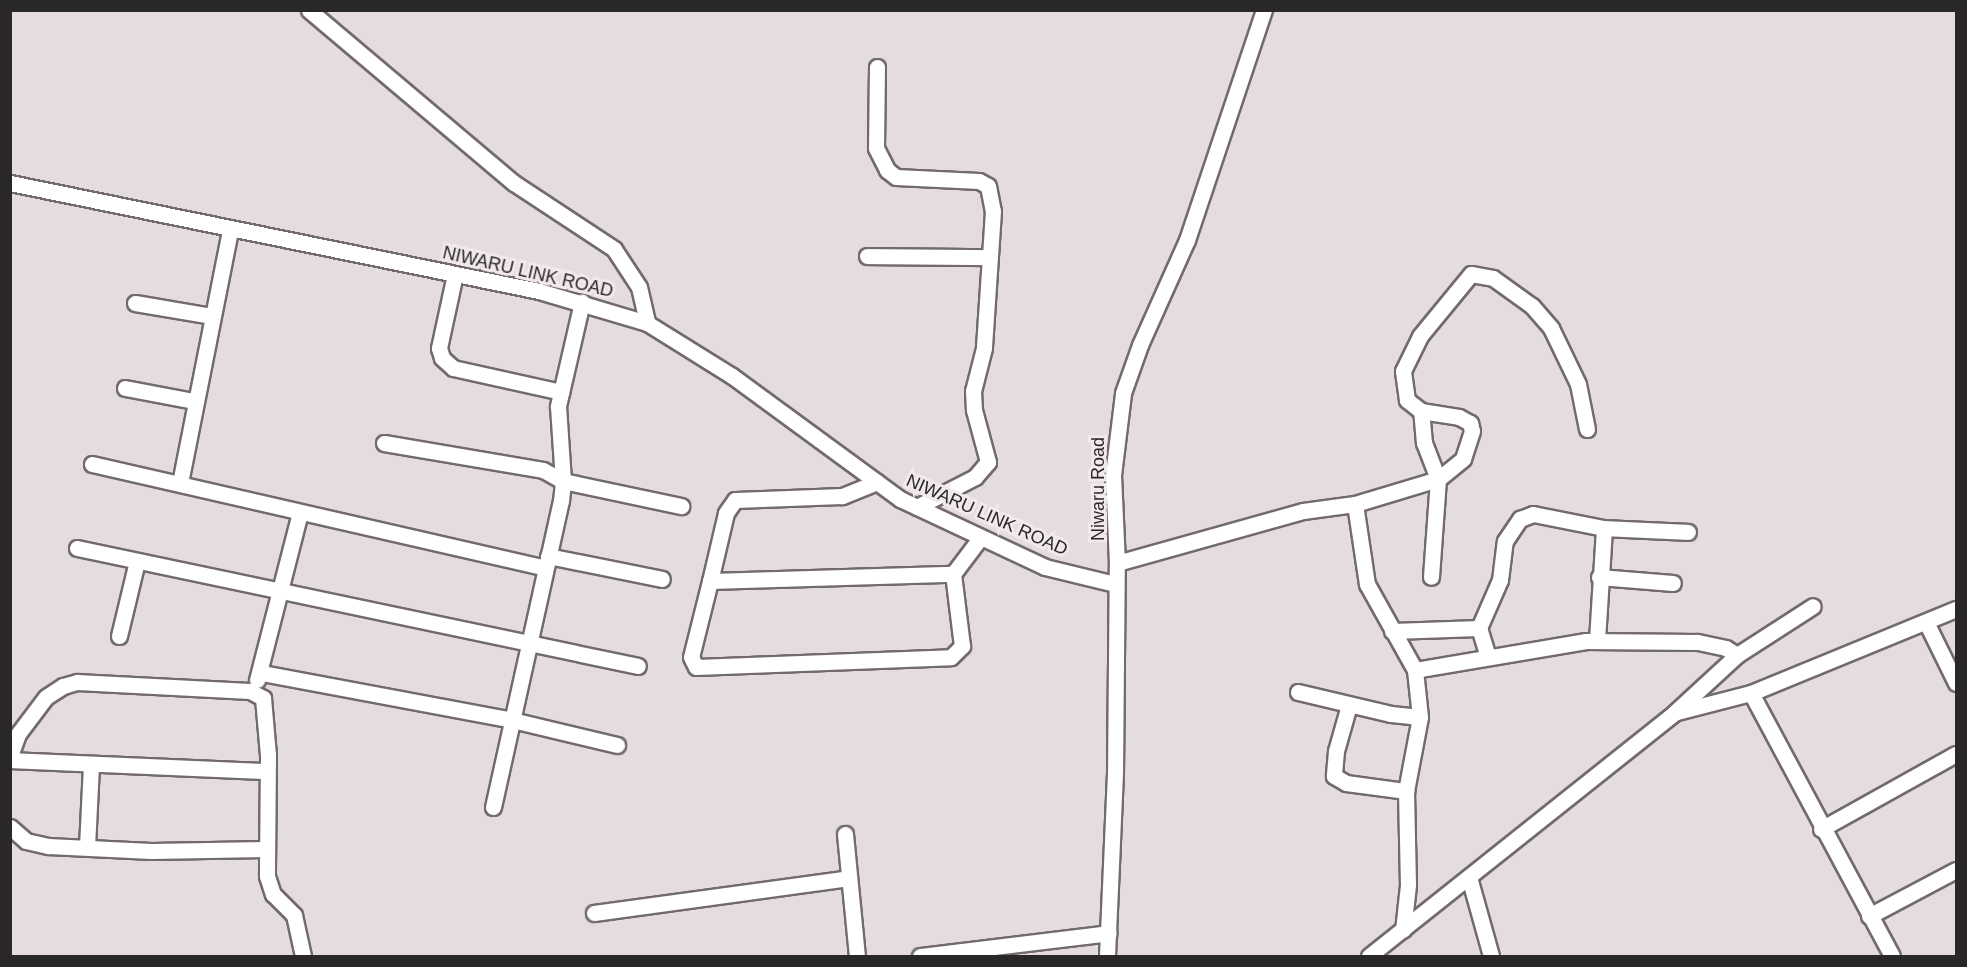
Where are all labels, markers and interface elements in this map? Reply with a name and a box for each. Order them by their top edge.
street label: NIWARU LINK ROAD [441,242,615,302]
street label: Niwaru Road [1087,437,1109,541]
street label: NIWARU LINK ROAD [903,470,1071,560]

